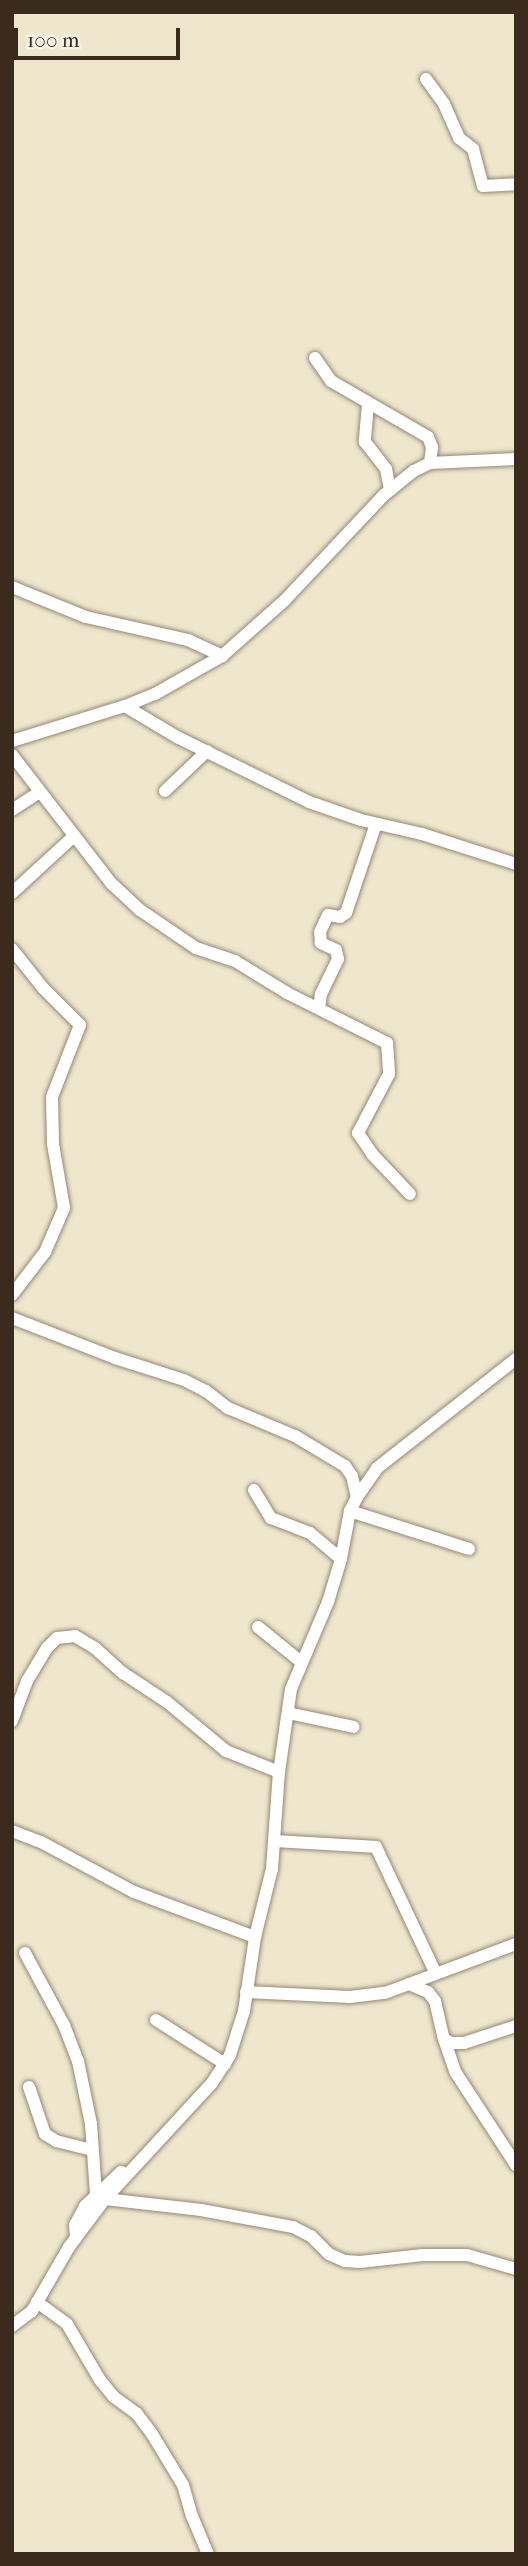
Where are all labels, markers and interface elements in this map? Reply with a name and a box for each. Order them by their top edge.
scale bar [18,14,184,58]
text: 100 m [27,28,80,52]

